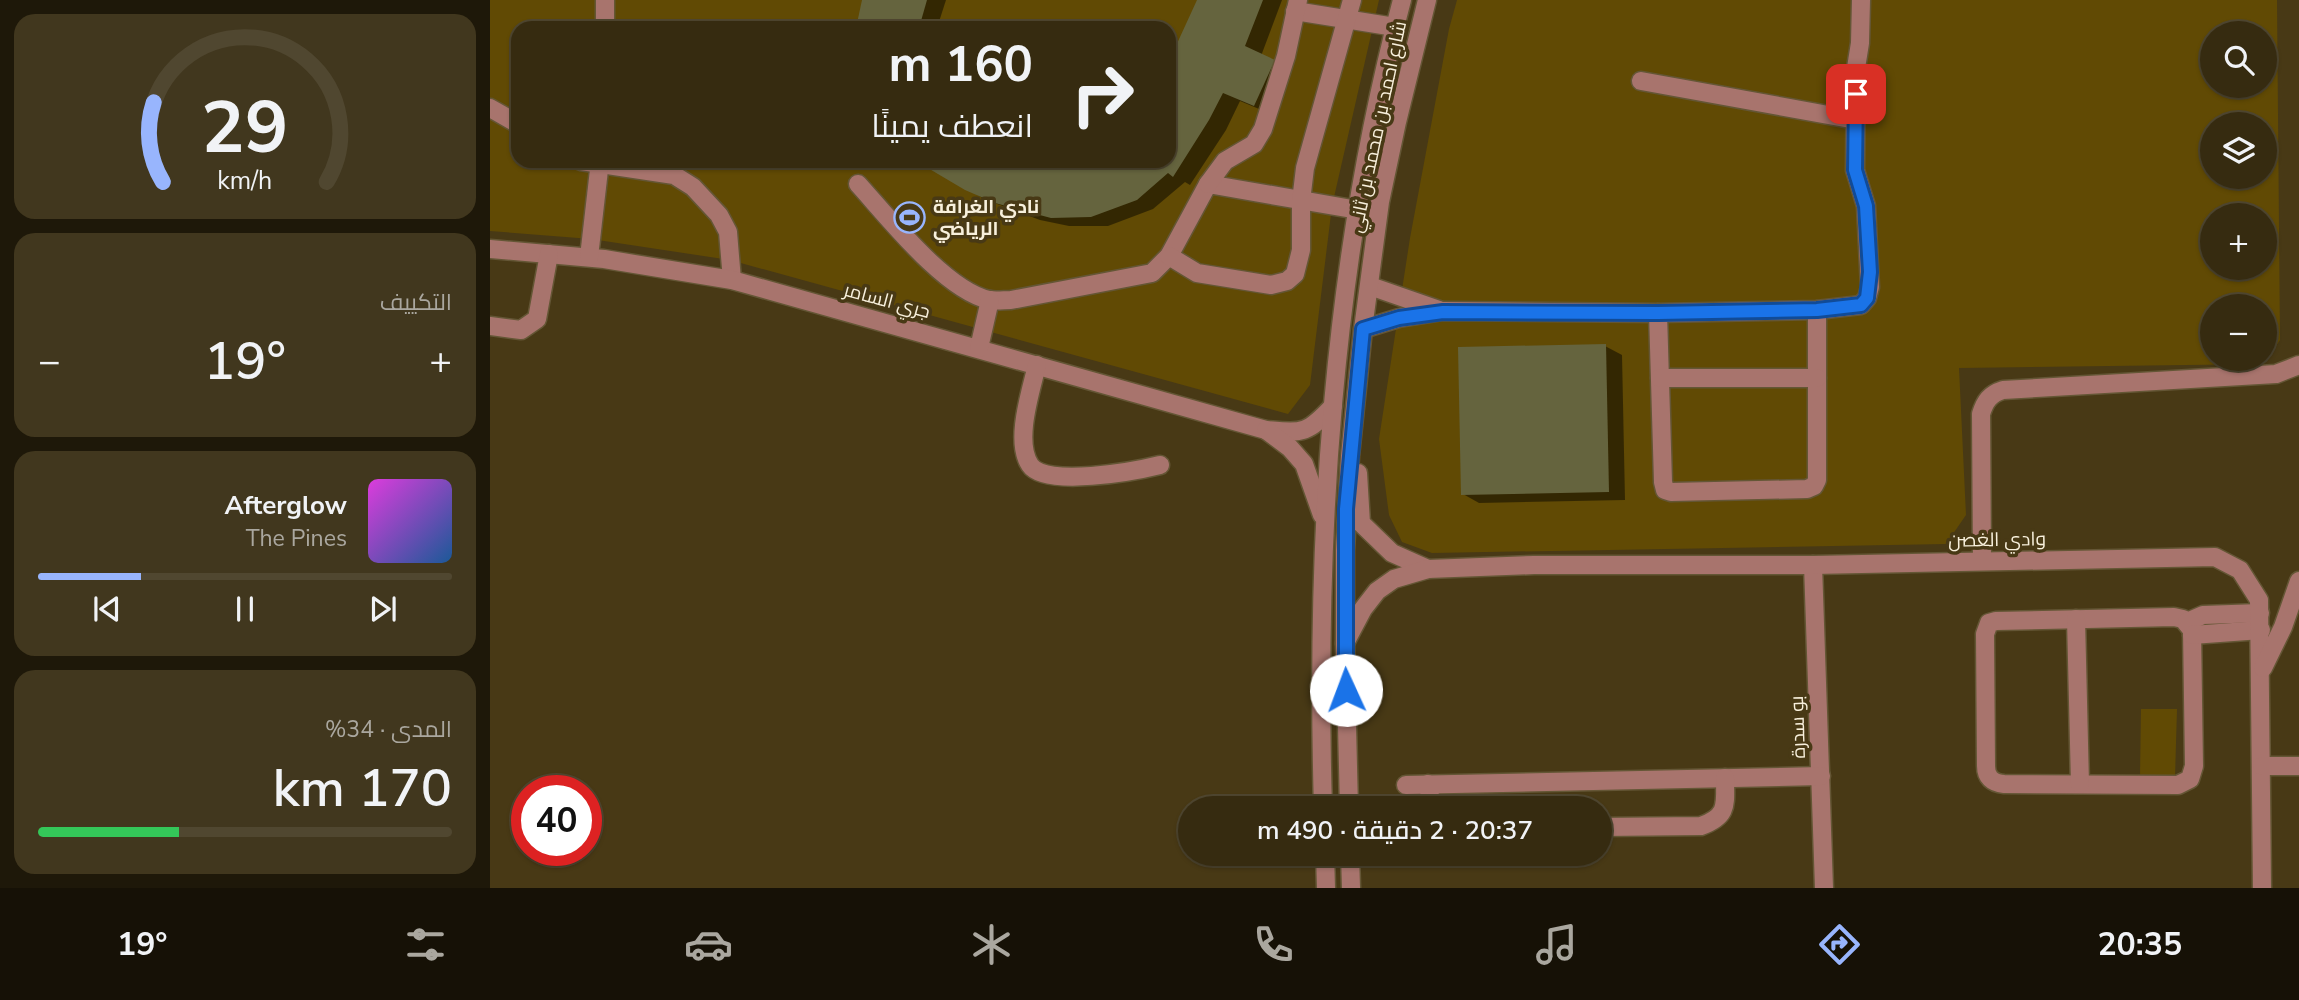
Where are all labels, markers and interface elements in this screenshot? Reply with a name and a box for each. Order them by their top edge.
street label: شارع احمد بن محمد بن ثاني [1343,19,1414,235]
map controls [2200,21,2277,371]
button: search [2200,21,2277,98]
text: 160 m [889,31,1033,98]
icon: right [1057,49,1148,140]
pin [1826,64,1886,124]
icon: arrive [1837,75,1875,113]
text: 29 [201,79,289,179]
text: انعطف يمينًا [871,105,1033,148]
button: layers [2200,112,2277,189]
text: km/h [217,164,273,198]
place label: نادي الغرافة الرياضي [933,194,1039,243]
sports icon: نادي الغرافة الرياضي [893,201,927,235]
button: + [2200,203,2277,280]
street label: جري السامر [840,277,933,326]
text: التكييف [380,287,452,318]
button: − [2200,294,2277,371]
text: 19° [204,326,286,397]
text: − [38,336,61,387]
text: + [429,336,452,387]
text: Afterglow [224,488,347,523]
text: The Pines [246,523,347,554]
street label: وادي الغصن [1948,526,2046,555]
icon: previous [88,590,126,628]
icon: pause [226,590,264,628]
icon: next [364,590,402,628]
position arrow [1309,653,1383,727]
street label: بو سدرة [1784,695,1812,759]
text: المدى · 34% [325,714,452,745]
text: 170 km [273,753,452,824]
speed limit sign: 40 [511,775,602,866]
text: 20:37 · 2 دقيقة · 490 m [1257,813,1533,848]
icon: filters [401,920,450,969]
icon: car [684,920,733,969]
icon: climate [967,920,1016,969]
icon: phone [1249,920,1298,969]
icon: music [1532,920,1581,969]
icon: directions [1815,920,1864,969]
text: 19° [117,923,167,966]
text: 20:35 [2097,923,2182,966]

